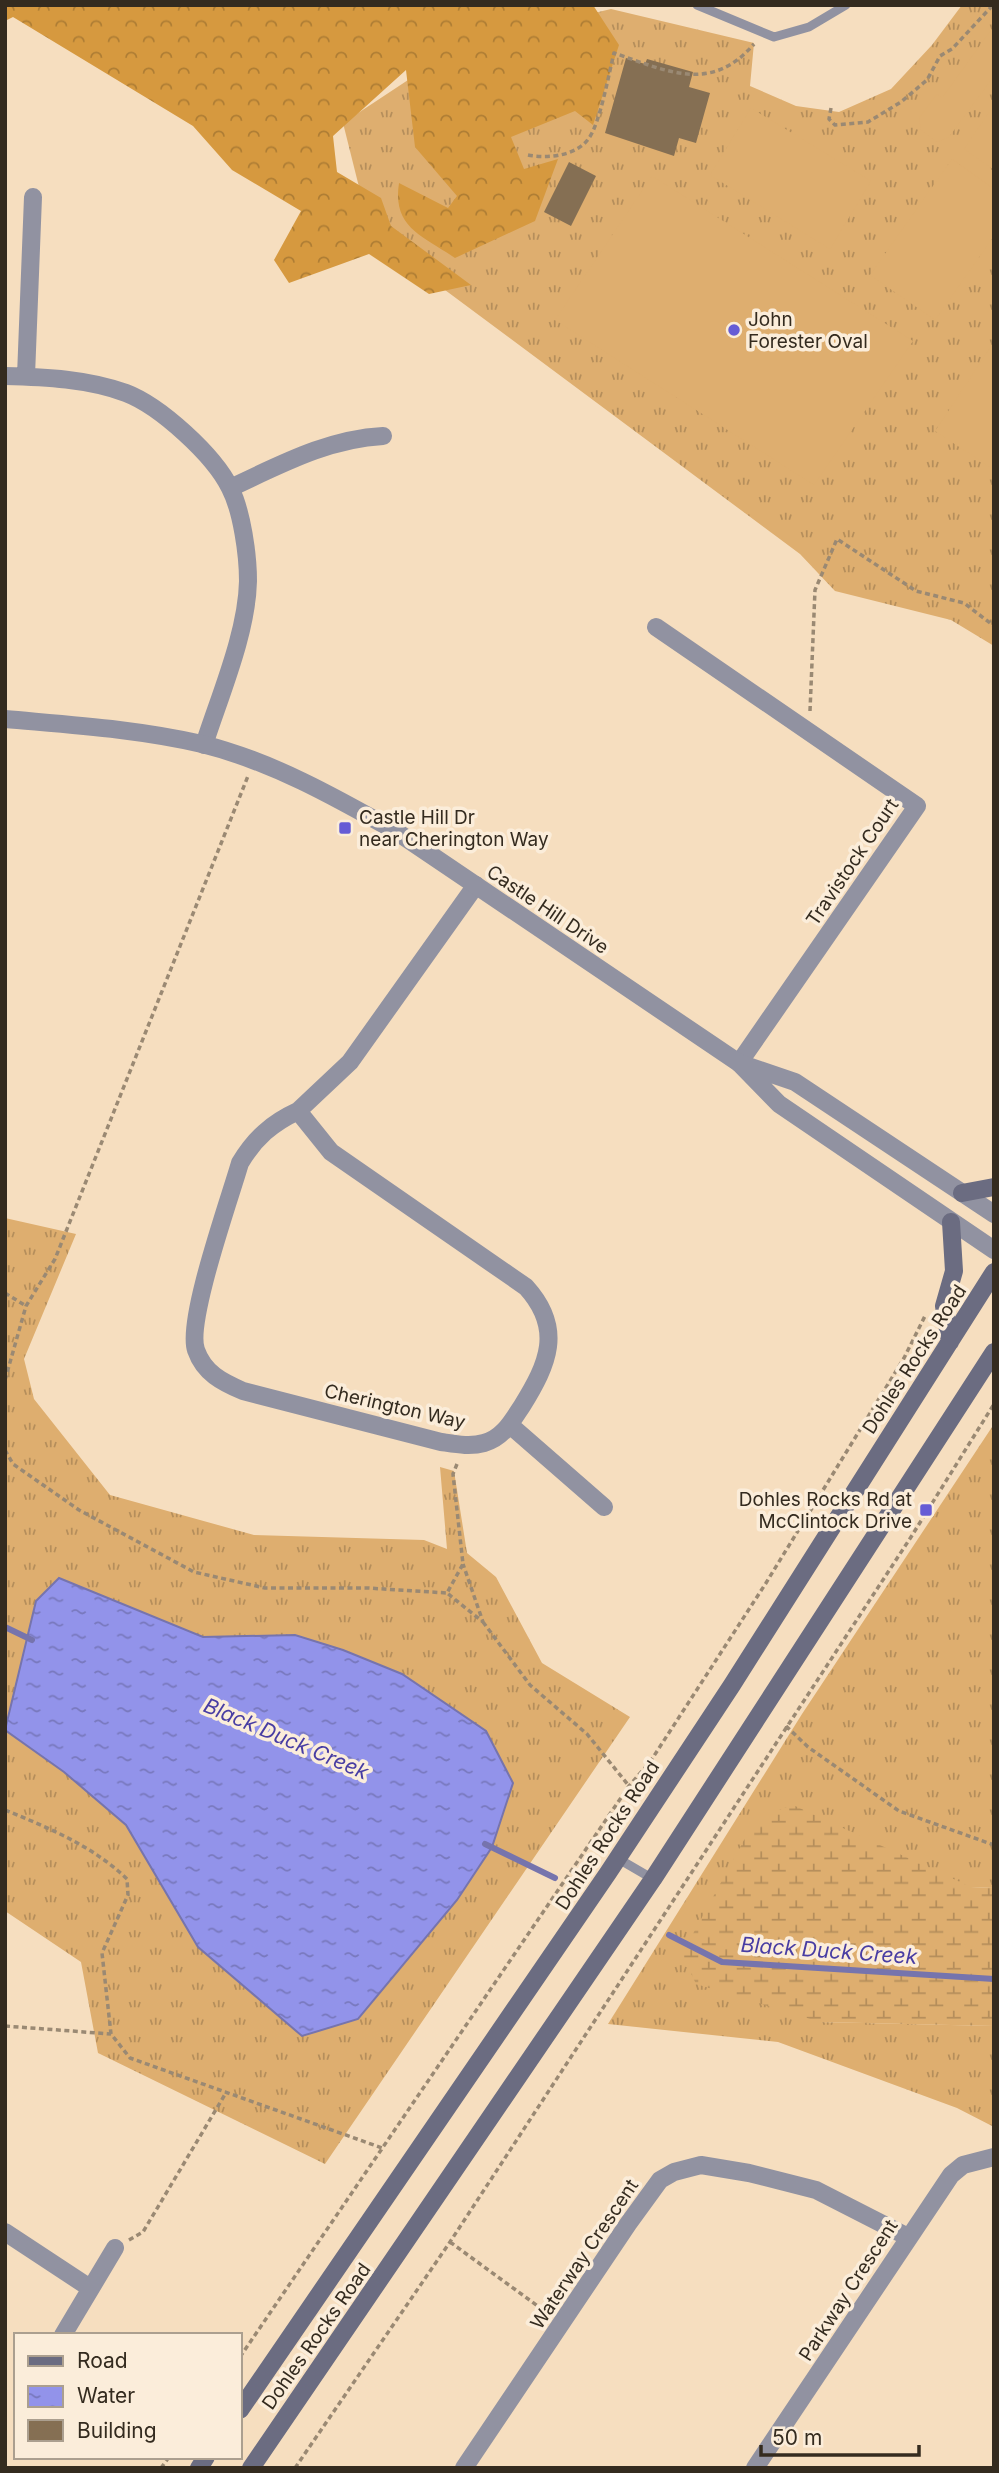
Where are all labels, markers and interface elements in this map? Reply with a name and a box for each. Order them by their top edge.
place label: John Forester Oval [748,308,868,353]
marker: John Forester Oval [726,322,742,338]
street label: Travistock Court [801,794,903,930]
place label: Castle Hill Dr near Cherington Way [359,806,549,851]
marker: Castle Hill Dr near Cherington Way [337,820,353,836]
street label: Castle Hill Drive [482,860,613,959]
street label: Dohles Rocks Road [858,1280,971,1438]
street label: Cherington Way [322,1379,468,1434]
place label: Dohles Rocks Rd at McClintock Drive [739,1488,912,1533]
marker: Dohles Rocks Rd at McClintock Drive [918,1502,934,1518]
water label: Black Duck Creek [200,1692,373,1785]
street label: Dohles Rocks Road [551,1756,664,1914]
water label: Black Duck Creek [740,1932,919,1969]
street label: Waterway Crescent [526,2175,643,2334]
street label: Parkway Crescent [794,2215,903,2365]
street label: Dohles Rocks Road [257,2259,376,2414]
legend [14,2333,242,2459]
text: Road [77,2348,128,2373]
text: Water [77,2383,135,2408]
scale bar [761,2414,918,2458]
text: Building [77,2418,157,2443]
text: 50 m [772,2425,822,2450]

